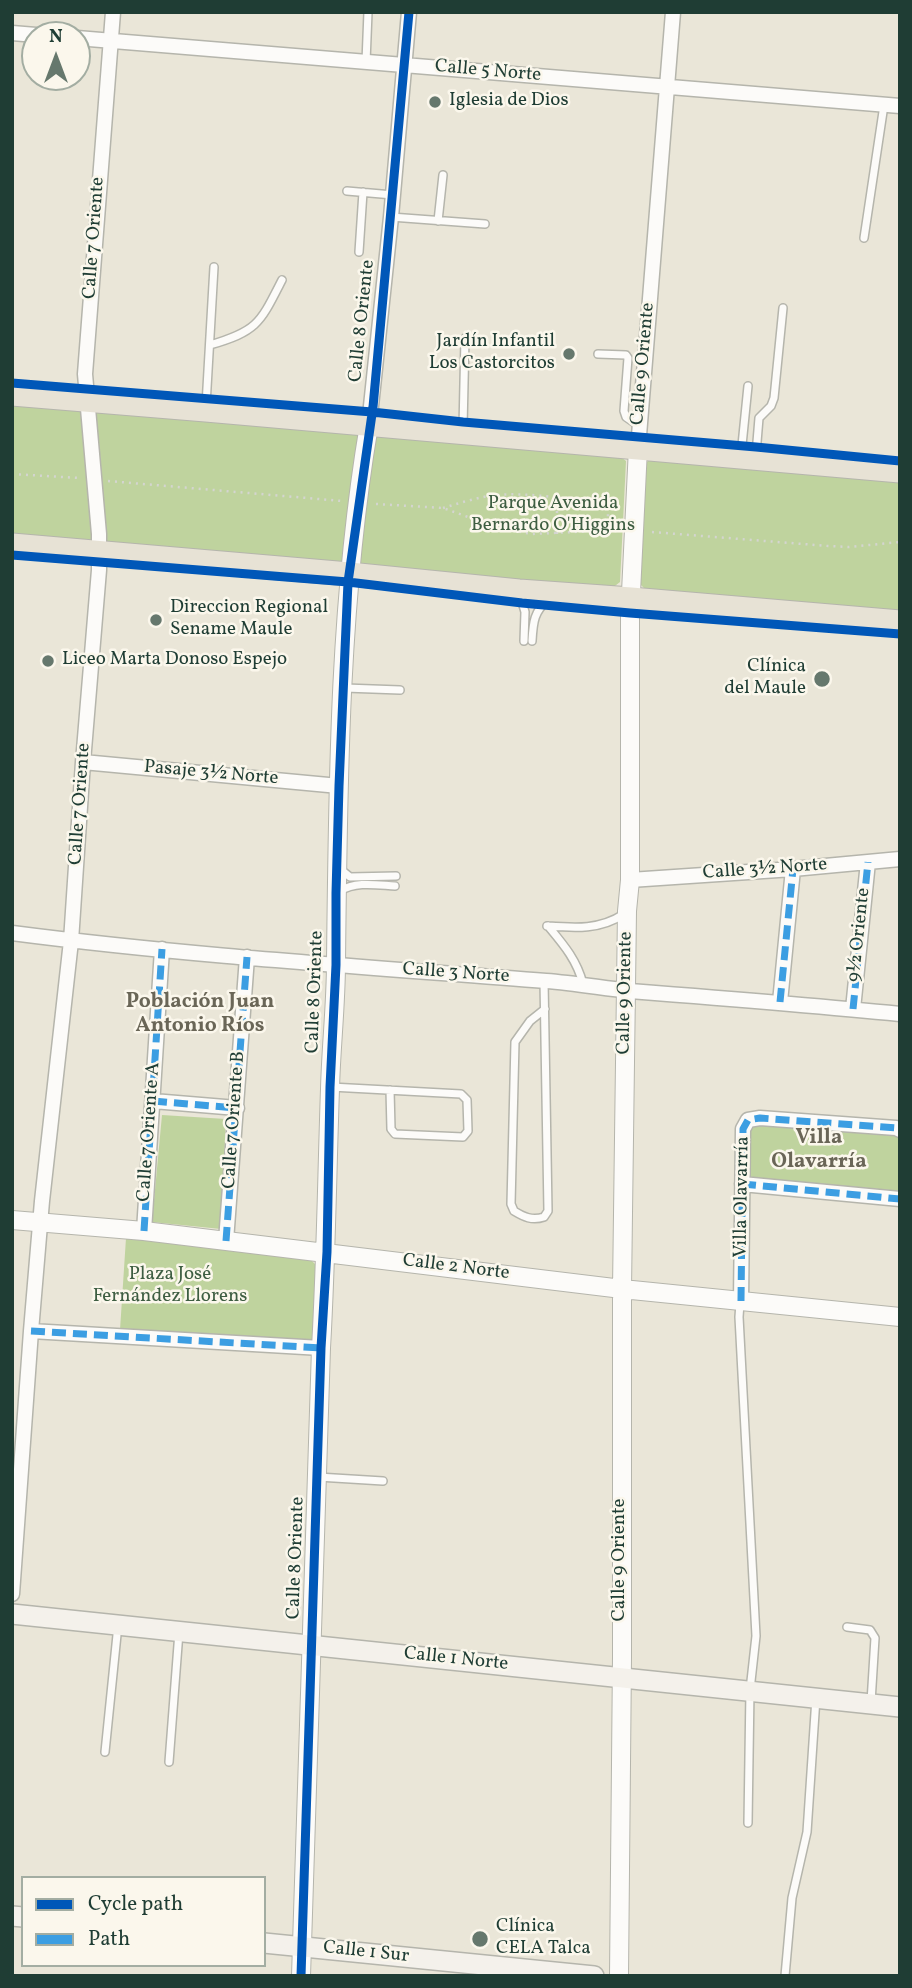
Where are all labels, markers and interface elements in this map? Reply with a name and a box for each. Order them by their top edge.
north arrow [21,21,91,91]
text: N [49,24,63,50]
street label: Calle 5 Norte [434,56,542,88]
place label: Iglesia de Dios [449,91,569,113]
marker: Iglesia de Dios [427,94,443,110]
street label: Calle 7 Oriente [79,176,111,300]
street label: Calle 8 Oriente [345,259,381,383]
street label: Calle 9 Oriente [627,302,661,426]
place label: Jardín Infantil Los Castorcitos [429,332,555,376]
marker: Jardín Infantil Los Castorcitos [561,346,577,362]
park label: Parque Avenida Bernardo O'Higgins [471,494,635,538]
place label: Direccion Regional Sename Maule [170,598,328,642]
marker: Direccion Regional Sename Maule [148,612,164,628]
place label: Liceo Marta Donoso Espejo [62,650,287,672]
marker: Liceo Marta Donoso Espejo [40,653,56,669]
place label: Clínica del Maule [724,657,806,701]
marker: Clínica del Maule [812,669,832,689]
street label: Calle 7 Oriente [65,742,97,866]
street label: Pasaje 3½ Norte [143,757,279,791]
street label: Calle 3½ Norte [702,854,828,886]
street label: 9½ Oriente [844,887,876,983]
street label: Calle 8 Oriente [302,930,330,1054]
street label: Calle 9 Oriente [614,931,638,1055]
street label: Calle 3 Norte [402,959,510,989]
district label: Población Juan Antonio Ríos [126,990,274,1040]
street label: Calle 7 Oriente B [219,1050,251,1190]
street label: Calle 7 Oriente A [134,1062,166,1202]
district label: Villa Olavarría [771,1126,867,1176]
street label: Villa Olavarría [731,1136,755,1258]
street label: Calle 2 Norte [401,1250,511,1286]
park label: Plaza José Fernández Llorens [93,1265,247,1309]
street label: Calle 8 Oriente [283,1496,311,1620]
street label: Calle 9 Oriente [610,1498,632,1622]
street label: Calle 1 Norte [403,1643,509,1677]
legend [21,1876,266,1967]
text: Cycle path [88,1890,183,1919]
place label: Clínica CELA Talca [496,1917,591,1961]
text: Path [88,1925,130,1954]
marker: Clínica CELA Talca [470,1929,490,1949]
street label: Calle 1 Sur [322,1937,410,1969]

